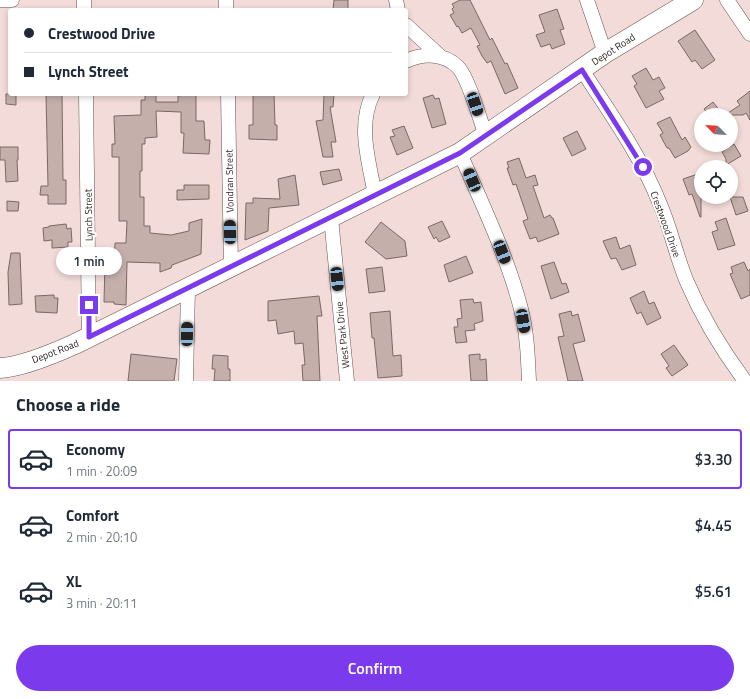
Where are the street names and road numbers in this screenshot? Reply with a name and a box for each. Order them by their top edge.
street label: Depot Road [588,30,638,69]
street label: Vondran Street [221,149,238,213]
street label: Lynch Street [81,188,96,241]
street label: Crestwood Drive [647,189,684,259]
street label: West Park Drive [332,301,353,369]
street label: Depot Road [29,336,81,367]

